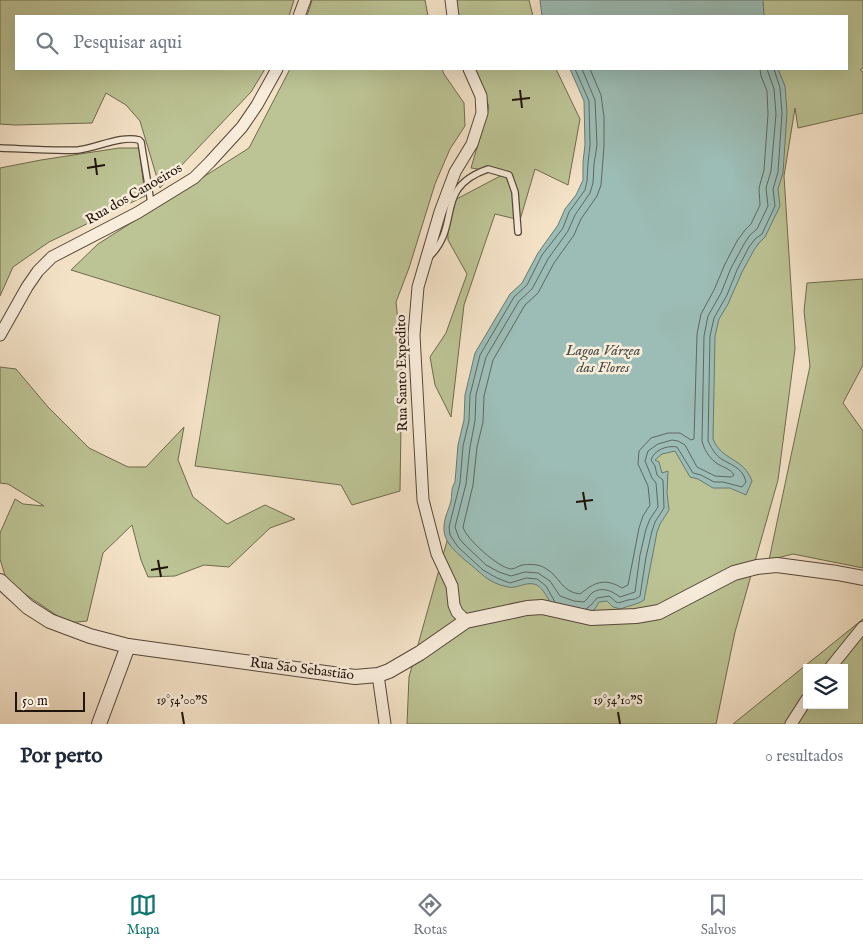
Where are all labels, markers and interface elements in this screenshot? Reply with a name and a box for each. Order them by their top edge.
search box [15,15,848,70]
icon: search [33,29,61,57]
text: Pesquisar aqui [73,31,182,55]
street label: Rua dos Canoeiros [82,159,186,229]
street label: Rua Santo Expedito [392,314,412,432]
water label: Lagoa Várzea das Flores [565,341,641,377]
street label: Rua São Sebastião [249,654,356,684]
map controls [803,664,848,709]
button: layers [803,664,848,709]
scale bar [15,689,85,712]
text: 50 m [22,692,48,710]
text: 19°54'00"S [157,693,207,708]
text: 19°54'10"S [593,693,643,708]
text: Por perto [20,743,102,770]
text: 0 resultados [765,747,843,767]
tab: Mapa [127,891,160,939]
tab: Rotas [413,891,447,939]
tab: Salvos [701,891,736,939]

